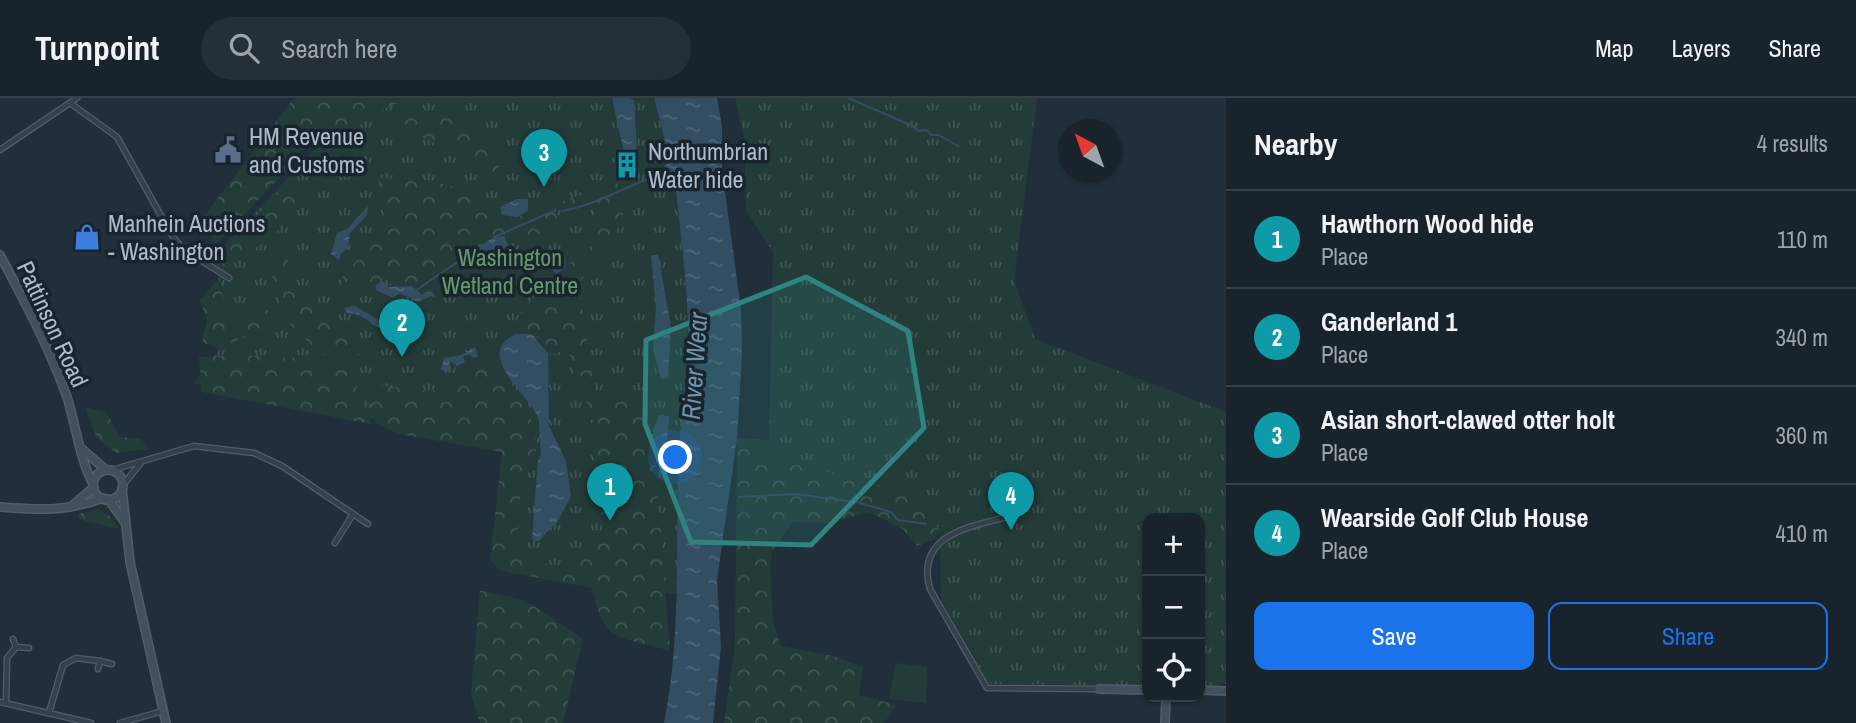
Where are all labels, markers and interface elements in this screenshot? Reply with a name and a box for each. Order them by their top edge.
search box [201,17,691,80]
text: Turnpoint [35,26,159,70]
icon: search [225,29,263,67]
text: Search here [281,31,397,66]
text: Map [1595,32,1633,64]
text: Layers [1671,32,1730,64]
text: Share [1768,32,1821,64]
north arrow [1058,119,1121,182]
place label: HM Revenue and Customs [249,120,365,180]
text: Nearby [1254,124,1337,164]
text: 4 results [1757,128,1828,159]
pin: 3 [521,129,567,187]
public building icon: HM Revenue and Customs [213,135,243,165]
place label: Northumbrian Water hide [648,135,768,195]
building icon: Northumbrian Water hide [612,150,642,180]
text: Hawthorn Wood hide [1321,206,1534,241]
place label: Manhein Auctions - Washington [108,207,266,267]
shop icon: Manhein Auctions - Washington [72,222,102,252]
text: 1 [1272,224,1282,255]
text: 110 m [1777,224,1828,255]
park label: Washington Wetland Centre [442,241,578,301]
text: Place [1321,241,1368,272]
street label: Pattinson Road [10,256,96,392]
pin: 2 [379,299,425,357]
text: Ganderland 1 [1321,304,1457,339]
water label: River Wear [673,310,715,421]
text: 2 [1272,322,1282,353]
text: 340 m [1776,322,1828,353]
text: Place [1321,339,1368,370]
text: Asian short-clawed otter holt [1321,402,1615,437]
text: 3 [1272,420,1282,451]
text: 360 m [1776,420,1828,451]
text: Place [1321,437,1368,468]
your location [658,440,692,474]
pin: 1 [587,463,633,521]
pin: 4 [988,472,1034,530]
text: Wearside Golf Club House [1321,500,1588,535]
map controls [1142,513,1205,702]
button: + [1142,513,1205,576]
text: 4 [1272,518,1282,549]
text: 410 m [1776,518,1828,549]
text: Place [1321,535,1368,566]
button: − [1142,576,1205,639]
button: Save [1254,602,1534,670]
button: Share [1548,602,1828,670]
button: locate [1142,639,1205,702]

